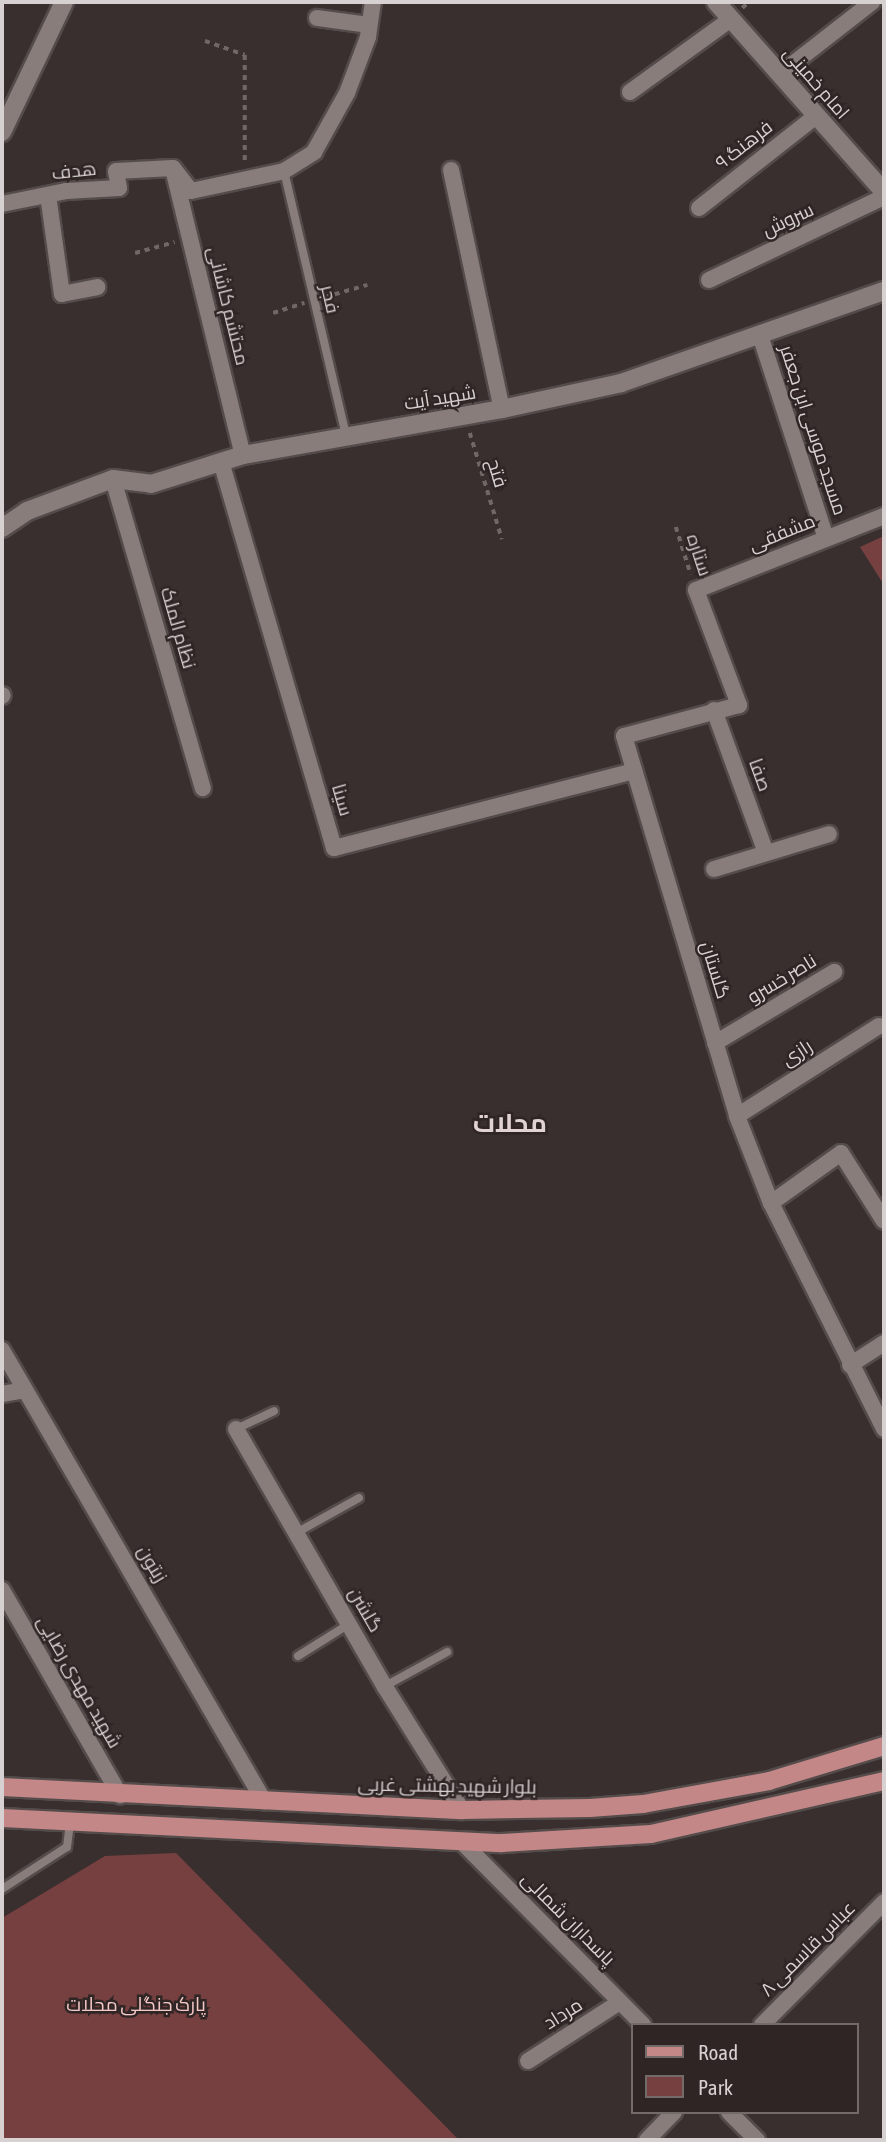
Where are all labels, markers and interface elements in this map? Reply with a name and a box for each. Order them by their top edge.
street label: امام خمینی [778,42,854,124]
street label: فرهنگ ۹ [711,116,777,174]
street label: هدف [50,157,98,185]
street label: سروش [759,198,817,242]
street label: محتشم کاشانی [202,244,254,368]
street label: فجر [316,282,344,316]
street label: مسجد موسی ابن جعفر [775,342,851,518]
street label: شهید آیت [403,381,477,415]
street label: فتح [482,456,512,490]
street label: مشفقی [745,509,819,557]
street label: ستاره [682,531,716,579]
street label: نظام الملک [155,585,201,671]
street label: صفا [744,755,776,795]
street label: سینا [327,781,357,819]
street label: گلستان [695,939,735,1001]
street label: ناصر خسرو [743,950,821,1008]
street label: رازی [777,1035,817,1071]
district label: محلات [473,1108,547,1140]
street label: زیتون [132,1541,172,1587]
street label: گلشن [343,1584,387,1636]
street label: شهید مهدی رضایی [32,1612,126,1752]
street label: بلوار شهید بهشتی غربی [357,1773,537,1799]
street label: پاسداران شمالی [516,1867,620,1971]
street label: عباس قاسمی ۸ [756,1897,860,2001]
street label: مرداد [539,1993,587,2035]
park label: پارک جنگلی محلات [66,1994,206,2016]
legend [630,2023,858,2114]
text: Road [698,2040,738,2064]
text: Park [698,2075,733,2099]

